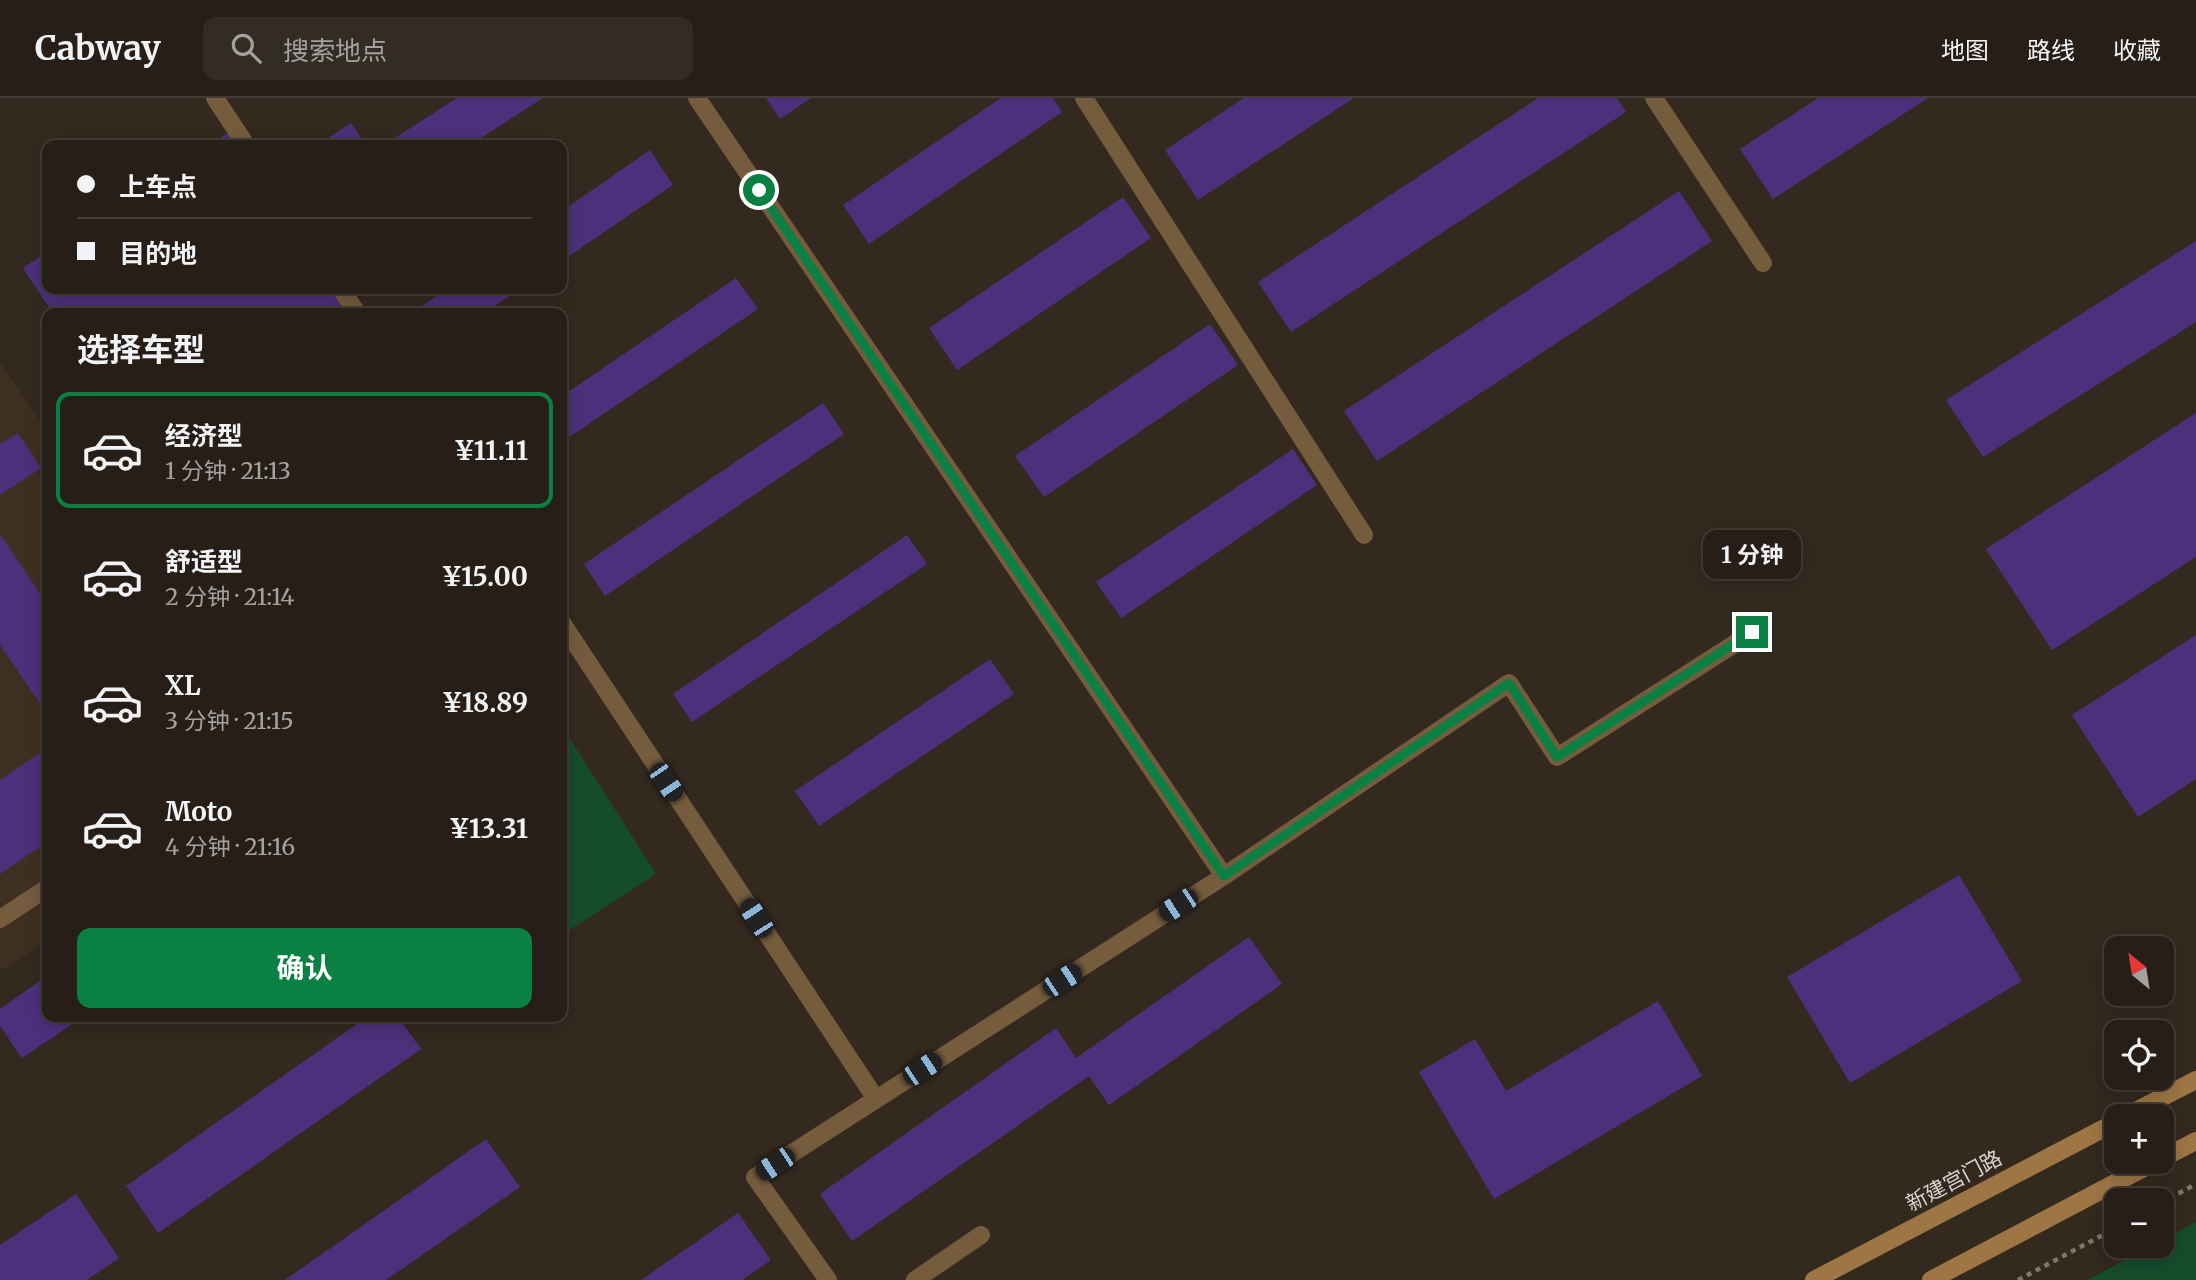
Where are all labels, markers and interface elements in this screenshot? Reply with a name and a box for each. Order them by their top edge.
search box [203,17,693,80]
text: Cabway [35,28,161,69]
icon: search [227,29,265,67]
text: 搜索地点 [283,34,387,67]
text: 地图 [1941,35,1989,66]
text: 路线 [2027,35,2075,66]
text: 收藏 [2113,35,2161,66]
text: 上车点 [119,170,197,203]
route start [743,174,775,206]
text: 目的地 [119,237,197,270]
text: 选择车型 [77,330,205,370]
icon: car [81,419,144,482]
text: 经济型 [165,419,243,452]
text: ¥11.11 [454,434,528,467]
text: 1 分钟 · 21:13 [165,456,291,485]
callout: 1 分钟 [1703,531,1801,580]
text: 1 分钟 [1721,540,1783,569]
icon: car [81,545,144,608]
text: 舒适型 [165,545,243,578]
text: ¥15.00 [441,560,528,593]
text: 2 分钟 · 21:14 [165,582,294,611]
route end [1736,616,1768,648]
text: XL [165,669,201,702]
icon: car [81,671,144,734]
text: ¥18.89 [442,686,528,719]
text: 3 分钟 · 21:15 [165,706,294,735]
car [646,759,687,805]
text: Moto [165,795,232,828]
icon: car [81,797,144,860]
text: ¥13.31 [449,812,528,845]
text: 4 分钟 · 21:16 [165,832,295,861]
car [1155,885,1202,925]
car [736,895,777,941]
button: 确认 [77,928,532,1008]
north arrow [2104,936,2174,1006]
map controls [2104,936,2174,1258]
car [1039,960,1086,1000]
button: locate [2104,1020,2174,1090]
car [899,1049,946,1089]
button: + [2104,1104,2174,1174]
car [752,1144,799,1184]
street label: 新建宫门路 [1901,1144,2006,1217]
button: − [2104,1188,2174,1258]

